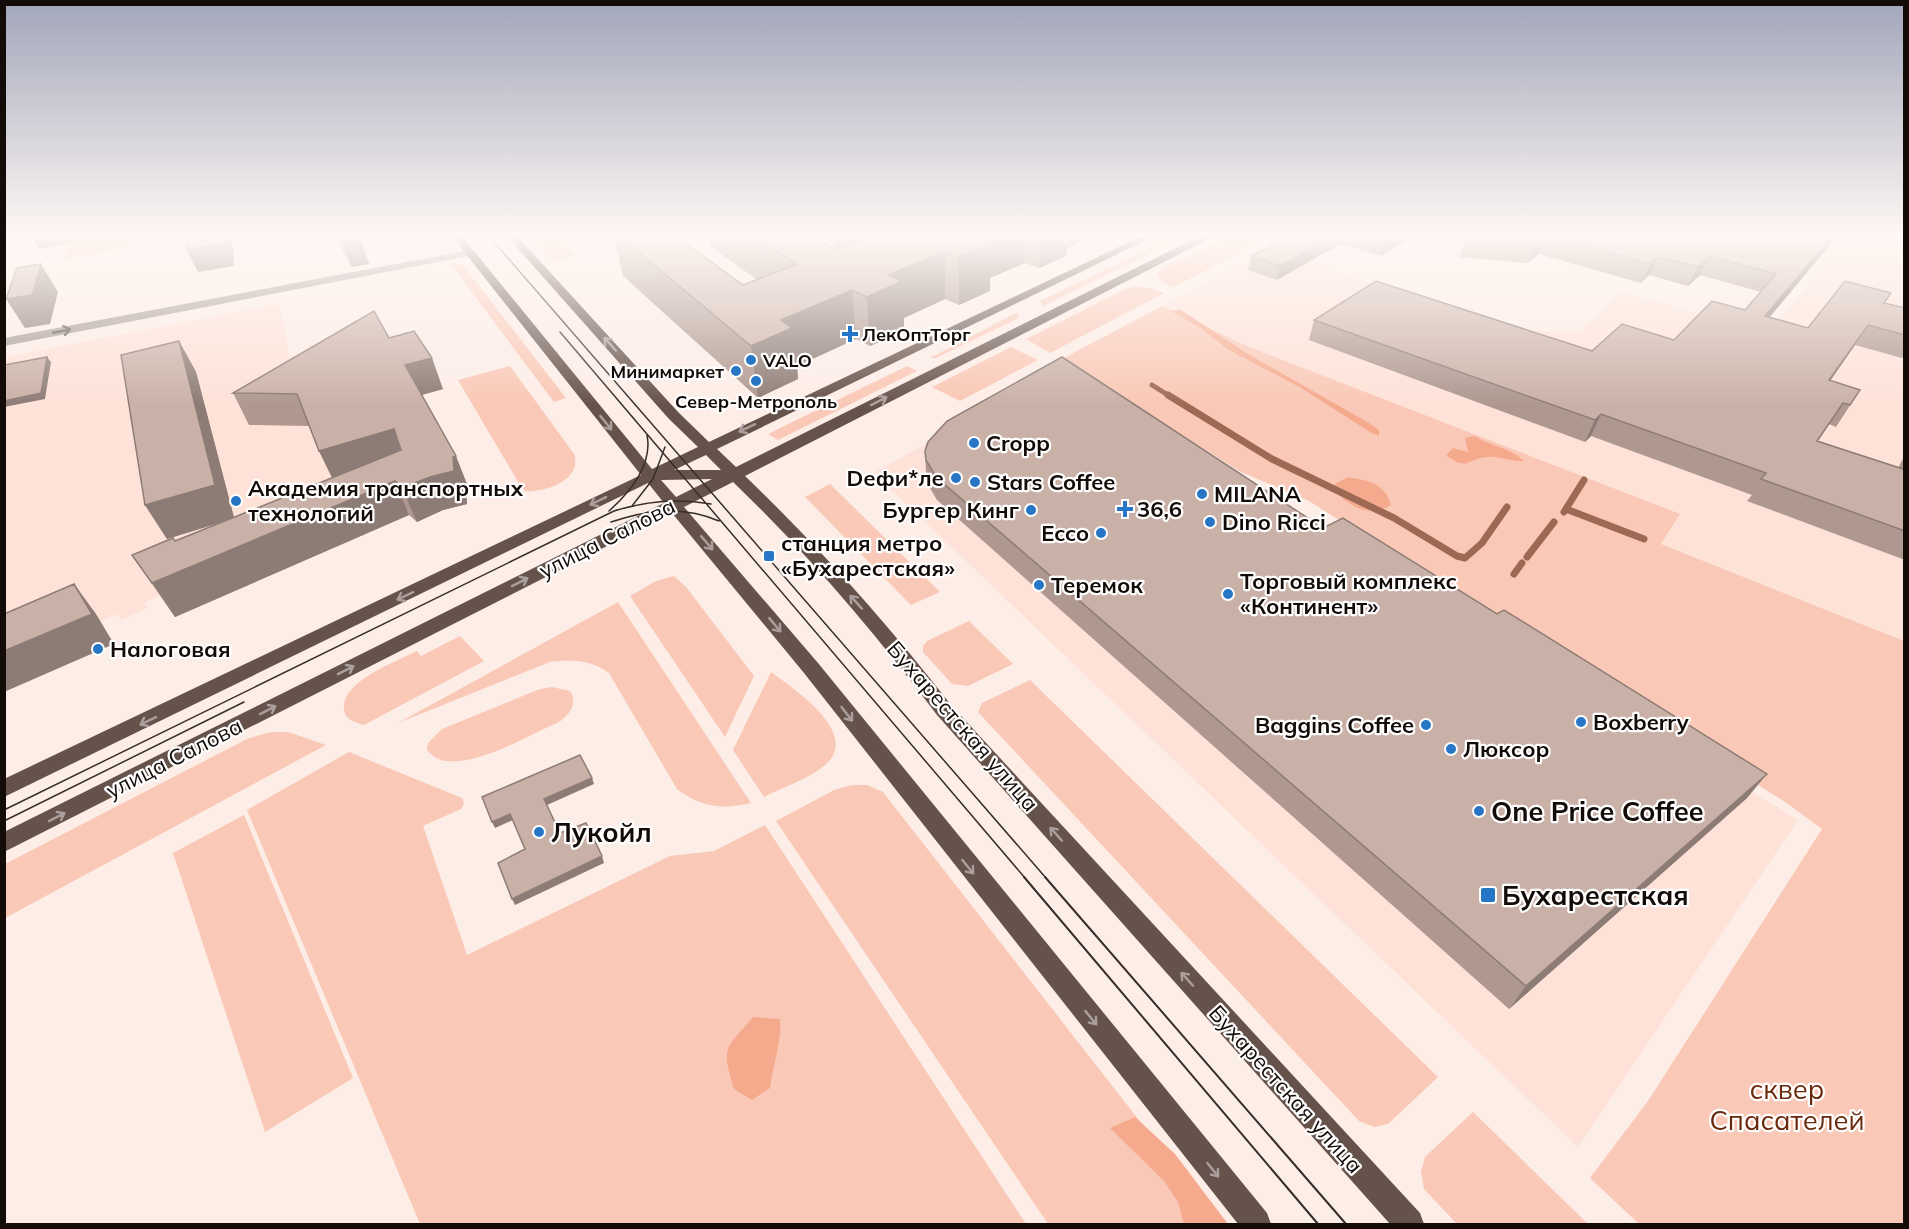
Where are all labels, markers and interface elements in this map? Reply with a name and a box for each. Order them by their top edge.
place label: ЛекОптТорг [862,323,971,346]
one-way arrow [52,325,71,336]
marker: ЛекОптТорг [843,327,857,341]
one-way arrow [603,337,617,352]
place label: VALO [762,349,812,372]
marker: VALO [744,353,758,367]
place label: Минимаркет [611,360,724,383]
marker: Минимаркет [729,364,743,378]
marker: Север-Метрополь [749,374,763,388]
place label: Север-Метрополь [675,390,837,413]
one-way arrow [870,395,888,407]
one-way arrow [600,415,613,431]
one-way arrow [739,423,757,435]
place label: Cropp [986,429,1050,457]
marker: Cropp [967,436,981,450]
place label: Dефи*ле [847,464,944,492]
place label: Stars Coffee [987,468,1115,496]
marker: Dефи*ле [949,471,963,485]
place label: Академия транспортных технологий [248,474,524,527]
marker: Stars Coffee [968,475,982,489]
place label: MILANA [1214,480,1301,508]
marker: MILANA [1195,487,1209,501]
street label: улица Салова [534,492,680,584]
marker: Академия транспортных технологий [229,494,243,508]
one-way arrow [590,495,608,507]
place label: 36,6 [1137,495,1182,523]
place label: Бургер Кинг [882,496,1019,524]
marker: 36,6 [1118,502,1132,516]
marker: Бургер Кинг [1024,503,1038,517]
place label: Dino Ricci [1222,508,1326,536]
marker: Dino Ricci [1203,515,1217,529]
place label: Ecco [1041,519,1089,547]
marker: Ecco [1094,526,1108,540]
place label: станция метро «Бухарестская» [781,529,955,582]
one-way arrow [700,535,714,550]
marker: станция метро «Бухарестская» [762,549,776,563]
place label: Торговый комплекс «Континент» [1240,567,1457,620]
place label: Теремок [1051,571,1143,599]
one-way arrow [511,576,528,588]
marker: Теремок [1032,578,1046,592]
marker: Торговый комплекс «Континент» [1221,587,1235,601]
one-way arrow [396,590,414,602]
one-way arrow [849,595,863,610]
one-way arrow [768,617,781,633]
place label: Налоговая [110,635,231,663]
street label: Бухарестская улица [881,635,1045,817]
marker: Налоговая [91,642,105,656]
one-way arrow [337,664,354,676]
one-way arrow [259,703,277,715]
one-way arrow [840,706,853,722]
place label: Boxberry [1593,708,1689,736]
place label: Baggins Coffee [1255,711,1414,739]
street label: улица Салова [101,712,247,804]
one-way arrow [140,715,158,727]
marker: Boxberry [1574,715,1588,729]
marker: Baggins Coffee [1419,718,1433,732]
place label: Люксор [1463,735,1550,763]
marker: Люксор [1444,742,1458,756]
place label: One Price Coffee [1491,794,1704,828]
marker: One Price Coffee [1472,804,1486,818]
one-way arrow [47,811,65,822]
place label: Лукойл [551,815,652,849]
marker: Лукойл [532,825,546,839]
one-way arrow [1049,827,1063,842]
one-way arrow [962,858,975,874]
place label: Бухарестская [1502,878,1689,912]
marker: Бухарестская [1479,886,1497,904]
one-way arrow [1180,971,1194,986]
street label: Бухарестская улица [1203,999,1369,1179]
one-way arrow [1084,1010,1097,1026]
park label: cквер Спасателей [1709,1072,1865,1137]
one-way arrow [1206,1162,1219,1178]

